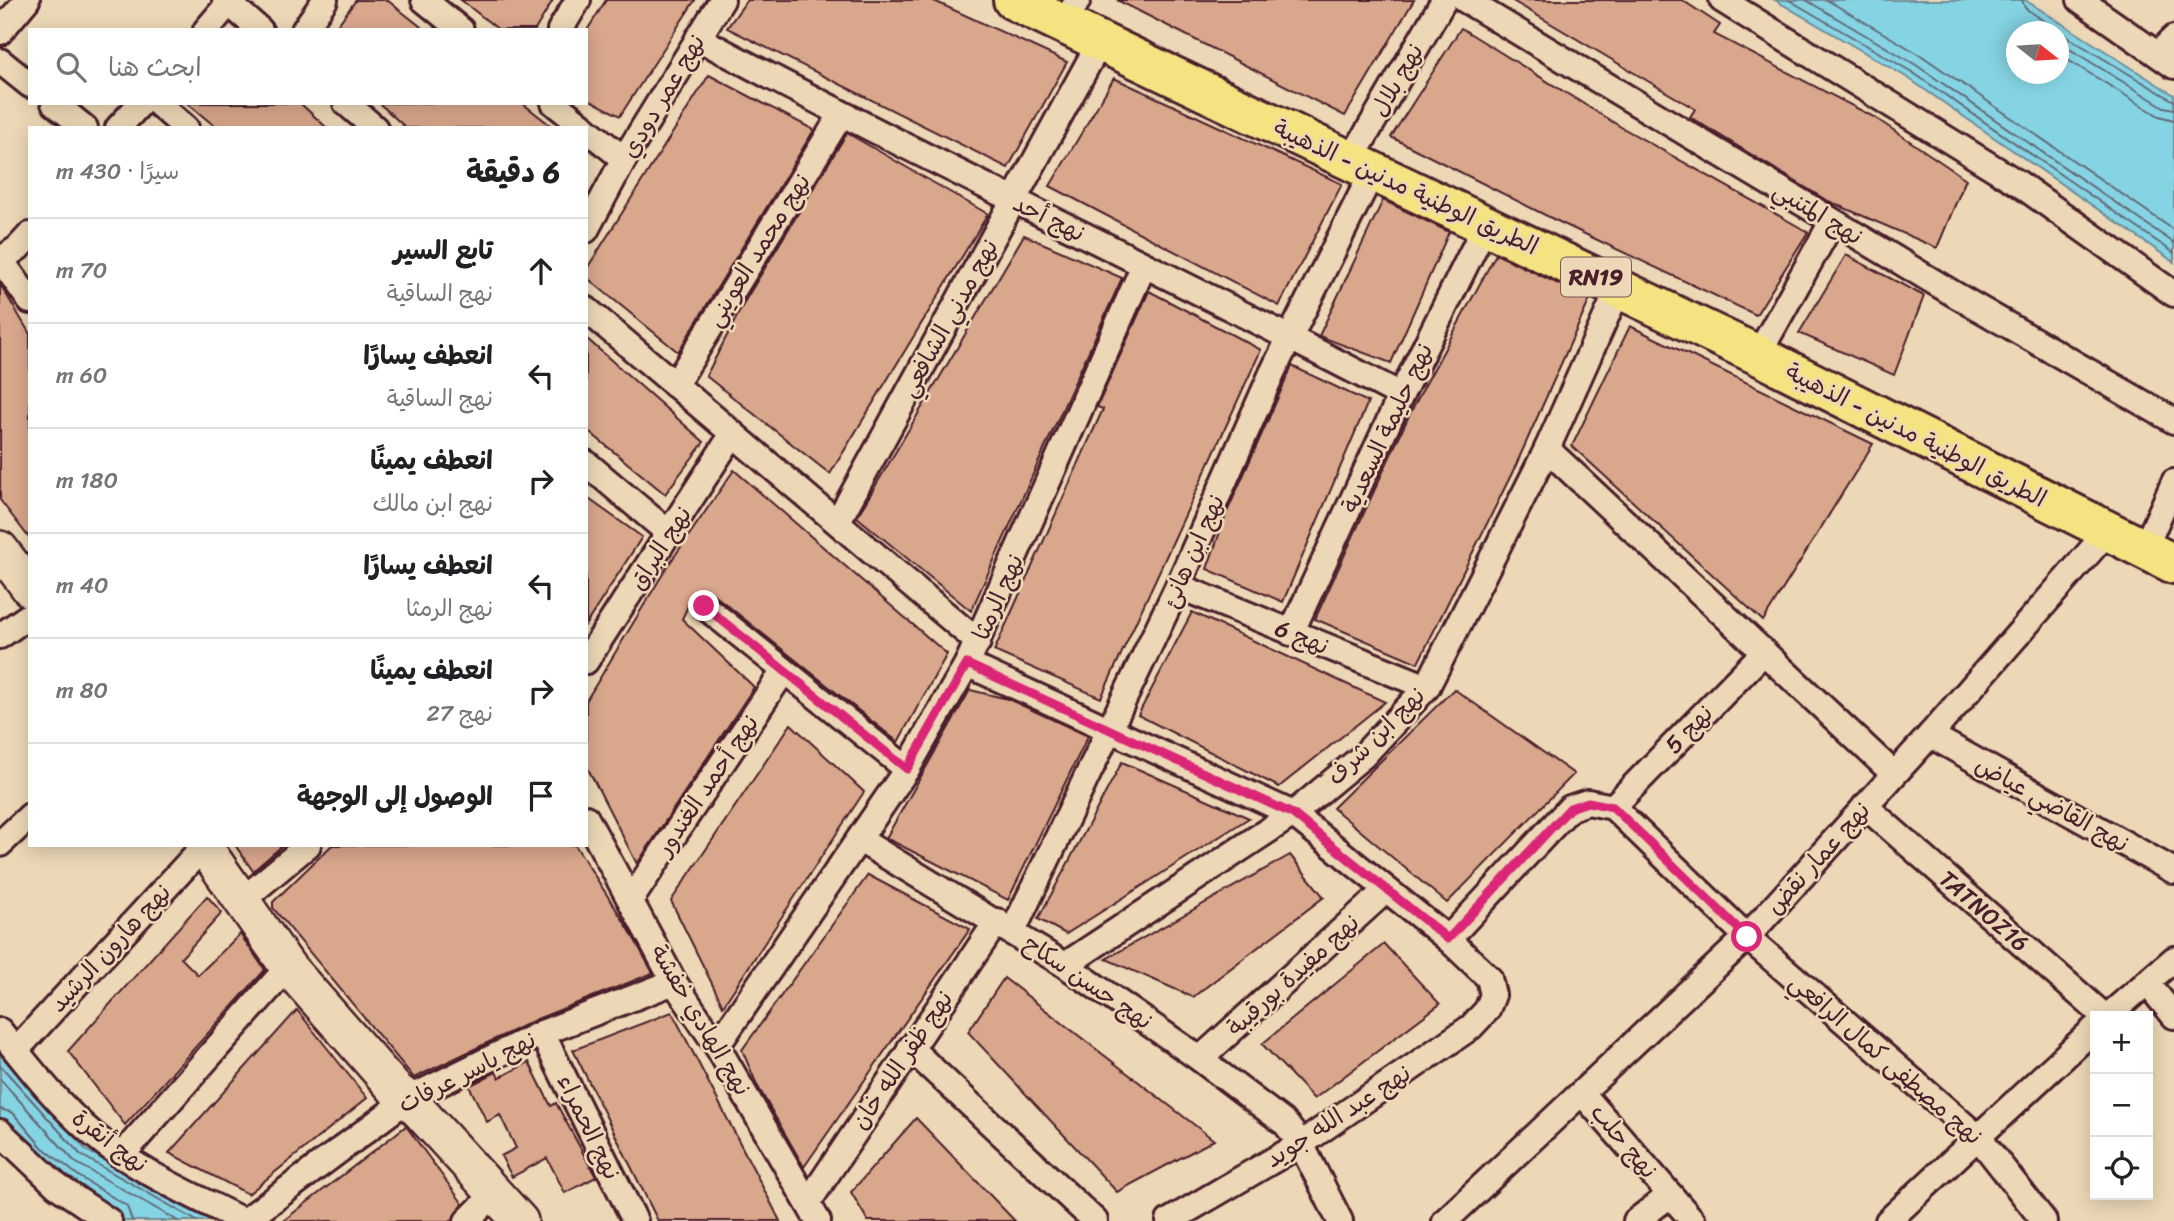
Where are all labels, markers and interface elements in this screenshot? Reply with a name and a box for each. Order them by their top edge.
north arrow [2006,21,2069,84]
street label: نهج عمر دودي [609,26,717,166]
search box [28,28,588,105]
street label: نهج بلال [1359,35,1435,125]
text: ابحث هنا [108,44,202,90]
icon: search [52,48,90,86]
street label: الطريق الوطنية مدنين - الذهيبة [1266,107,1546,267]
text: 6 دقيقة [466,145,560,199]
text: سيرًا · 430 m [56,151,179,192]
street label: نهج محمد العويني [694,165,822,335]
street label: نهج المتنبي [1765,169,1871,257]
street label: نهج أحد [1005,182,1093,254]
text: تابع السير [394,227,493,273]
street label: نهج مدني الشافعي [888,231,1010,405]
text: 70 m [56,250,107,291]
icon: ahead [522,252,560,290]
road number: RN19 [1561,258,1631,296]
text: نهج الساقية [387,273,493,314]
text: انعطف يسارًا [363,332,493,378]
street label: نهج حليمة السعدية [1329,336,1445,520]
street label: الطريق الوطنية مدنين - الذهيبة [1778,351,2054,519]
text: 60 m [56,355,107,396]
icon: left [522,357,560,395]
text: نهج الساقية [387,378,493,419]
text: انعطف يمينًا [370,437,493,483]
text: 180 m [56,460,118,501]
icon: right [522,462,560,500]
text: نهج ابن مالك [372,483,493,524]
street label: نهج ابن هانئ [1149,487,1237,615]
street label: نهج البراق [617,497,703,599]
text: انعطف يسارًا [363,542,493,588]
street label: نهج الرمثا [960,547,1036,647]
text: 40 m [56,565,109,606]
icon: left [522,567,560,605]
text: نهج الرمثا [406,588,493,629]
route end [688,590,719,621]
street label: نهج 6 [1268,607,1336,667]
text: انعطف يمينًا [370,647,493,693]
text: 80 m [56,670,108,711]
icon: right [522,672,560,710]
street label: نهج ابن شرف [1316,676,1436,796]
text: نهج 27 [426,693,493,734]
street label: نهج 5 [1654,694,1724,764]
street label: نهج أحمد الغندور [643,705,770,866]
street label: نهج القاضي عياض [1967,744,2137,864]
text: الوصول إلى الوجهة [297,773,493,819]
icon: arrive [522,777,560,815]
street label: نهج عمار نقض [1755,791,1881,925]
street label: TATNOZ16 [1929,859,2039,963]
street label: نهج هارون الرشيد [38,873,182,1023]
street label: نهج مفيدة بورقيبة [1216,903,1370,1047]
route start [1731,921,1762,952]
street label: نهج حسن سكاح [1014,923,1162,1041]
street label: نهج الهادي خفشة [639,936,763,1104]
street label: نهج مصطفى كمال الرافعي [1779,962,1993,1156]
street label: نهج ظفر الله خان [839,981,965,1139]
map controls [2090,1011,2153,1200]
button: + [2090,1011,2153,1074]
street label: نهج ياسر عرفات [390,1019,544,1125]
street label: نهج عبد الله جويد [1256,1053,1420,1179]
street label: نهج الحمراء [545,1067,633,1187]
button: − [2090,1074,2153,1137]
street label: نهج حلب [1579,1094,1669,1188]
street label: نهج أنقرة [62,1098,158,1184]
button: locate [2090,1137,2153,1200]

